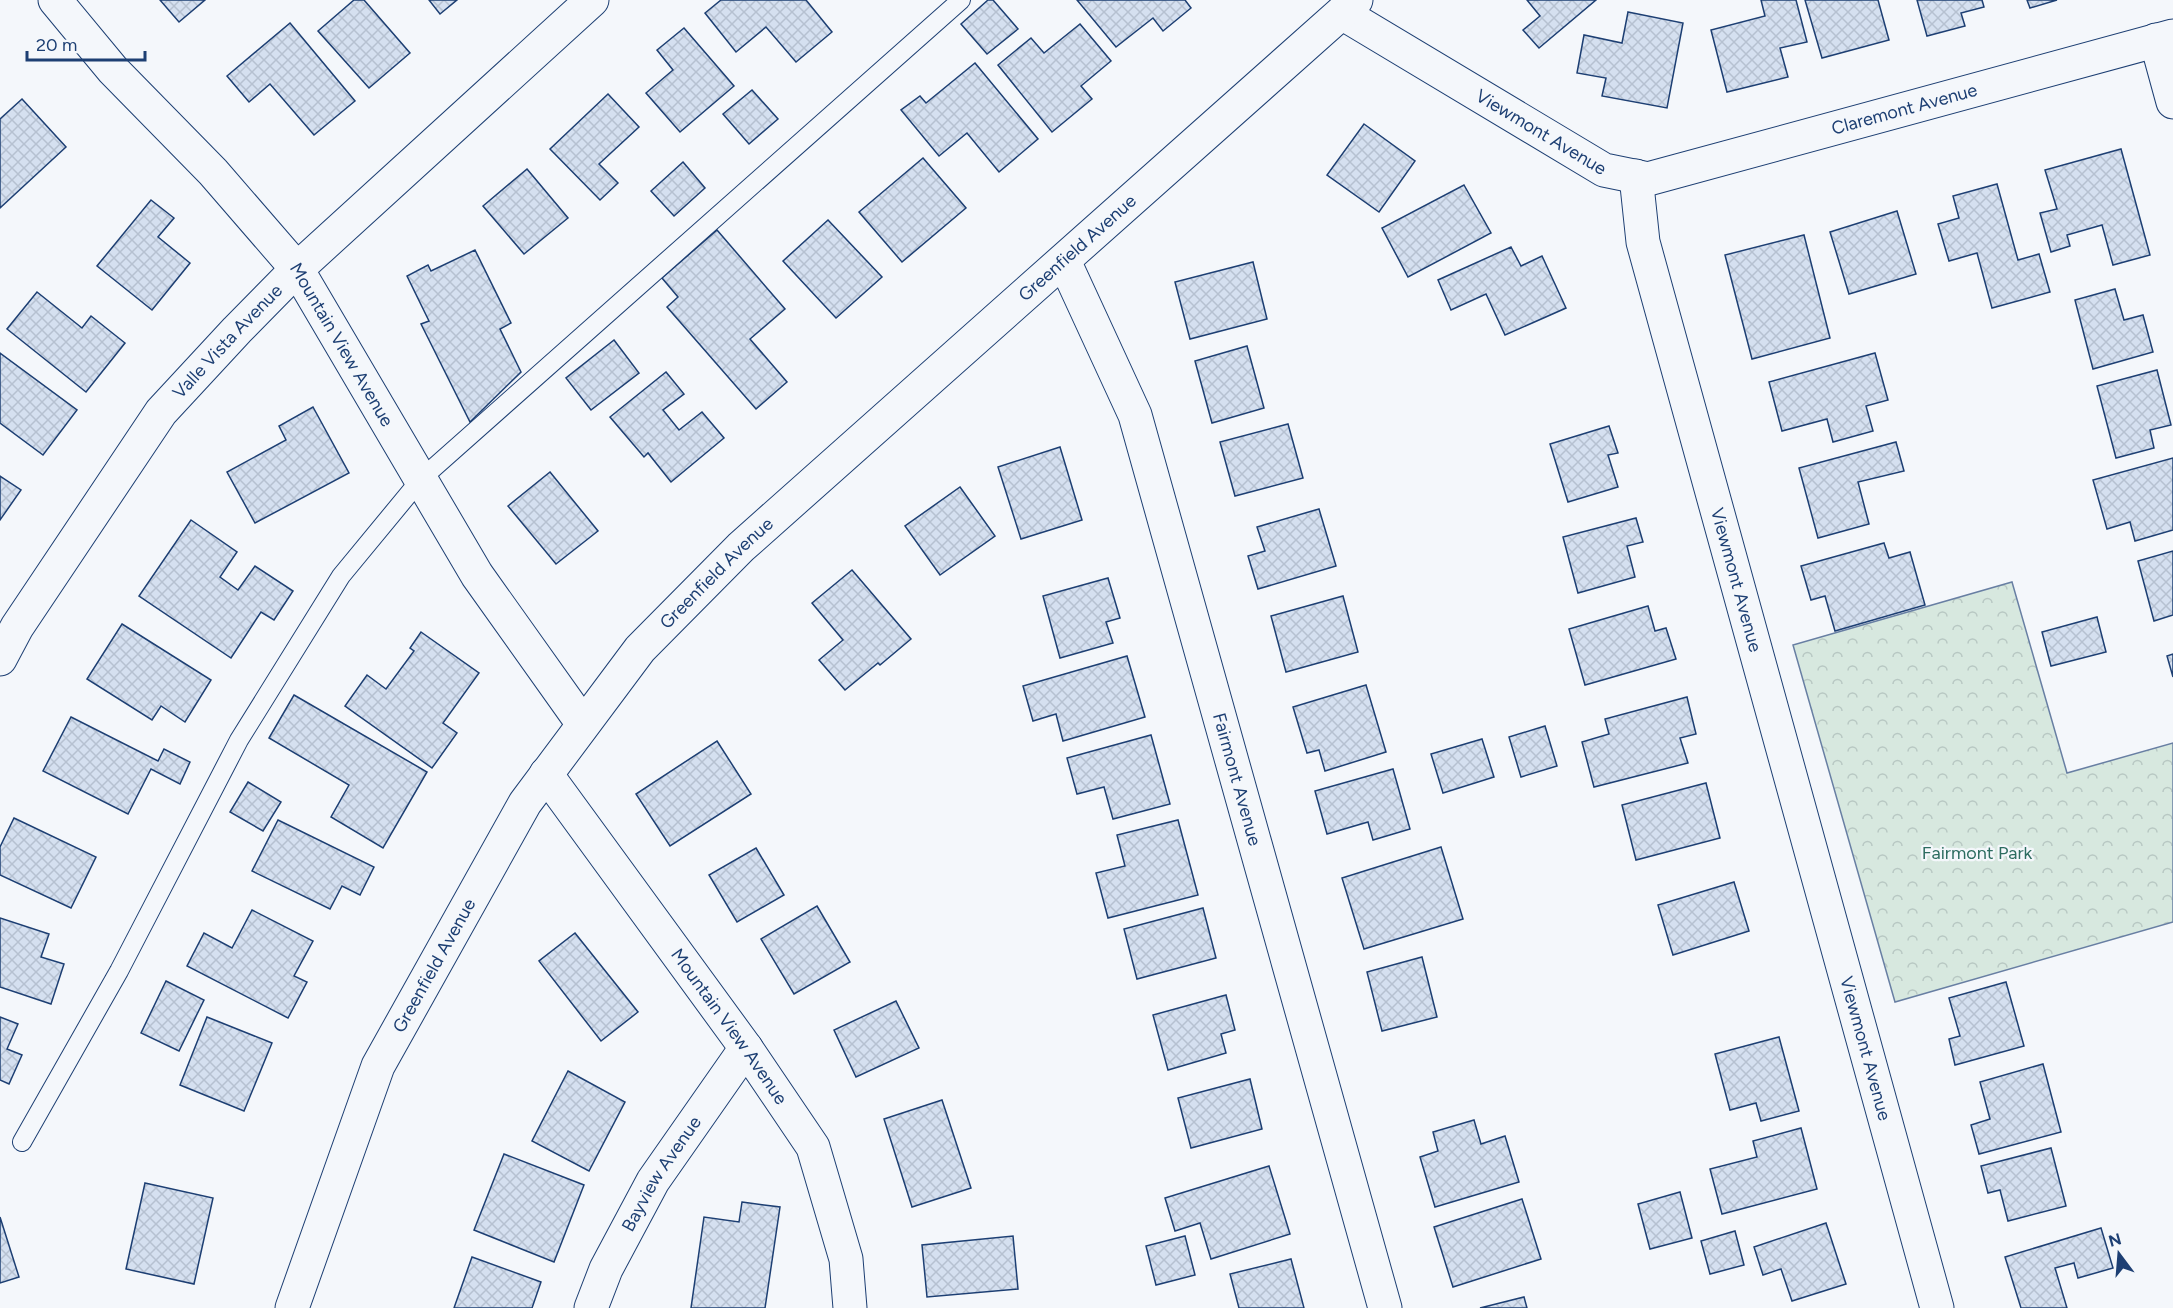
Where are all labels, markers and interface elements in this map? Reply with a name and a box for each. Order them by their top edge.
scale bar [27,24,146,62]
text: 20 m [36,34,77,56]
street label: Claremont Avenue [1829,79,1980,140]
street label: Viewmont Avenue [1472,85,1610,180]
street label: Greenfield Avenue [1014,190,1141,306]
street label: Mountain View Avenue [285,259,398,431]
street label: Valle Vista Avenue [168,279,287,403]
street label: Viewmont Avenue [1706,506,1767,655]
street label: Greenfield Avenue [655,513,778,634]
street label: Fairmont Avenue [1208,710,1266,849]
park label: Fairmont Park [1922,842,2032,864]
street label: Greenfield Avenue [388,894,480,1036]
street label: Mountain View Avenue [666,944,792,1109]
street label: Viewmont Avenue [1835,974,1896,1123]
street label: Bayview Avenue [617,1112,706,1235]
north arrow [2089,1224,2149,1284]
text: N [2106,1229,2124,1251]

